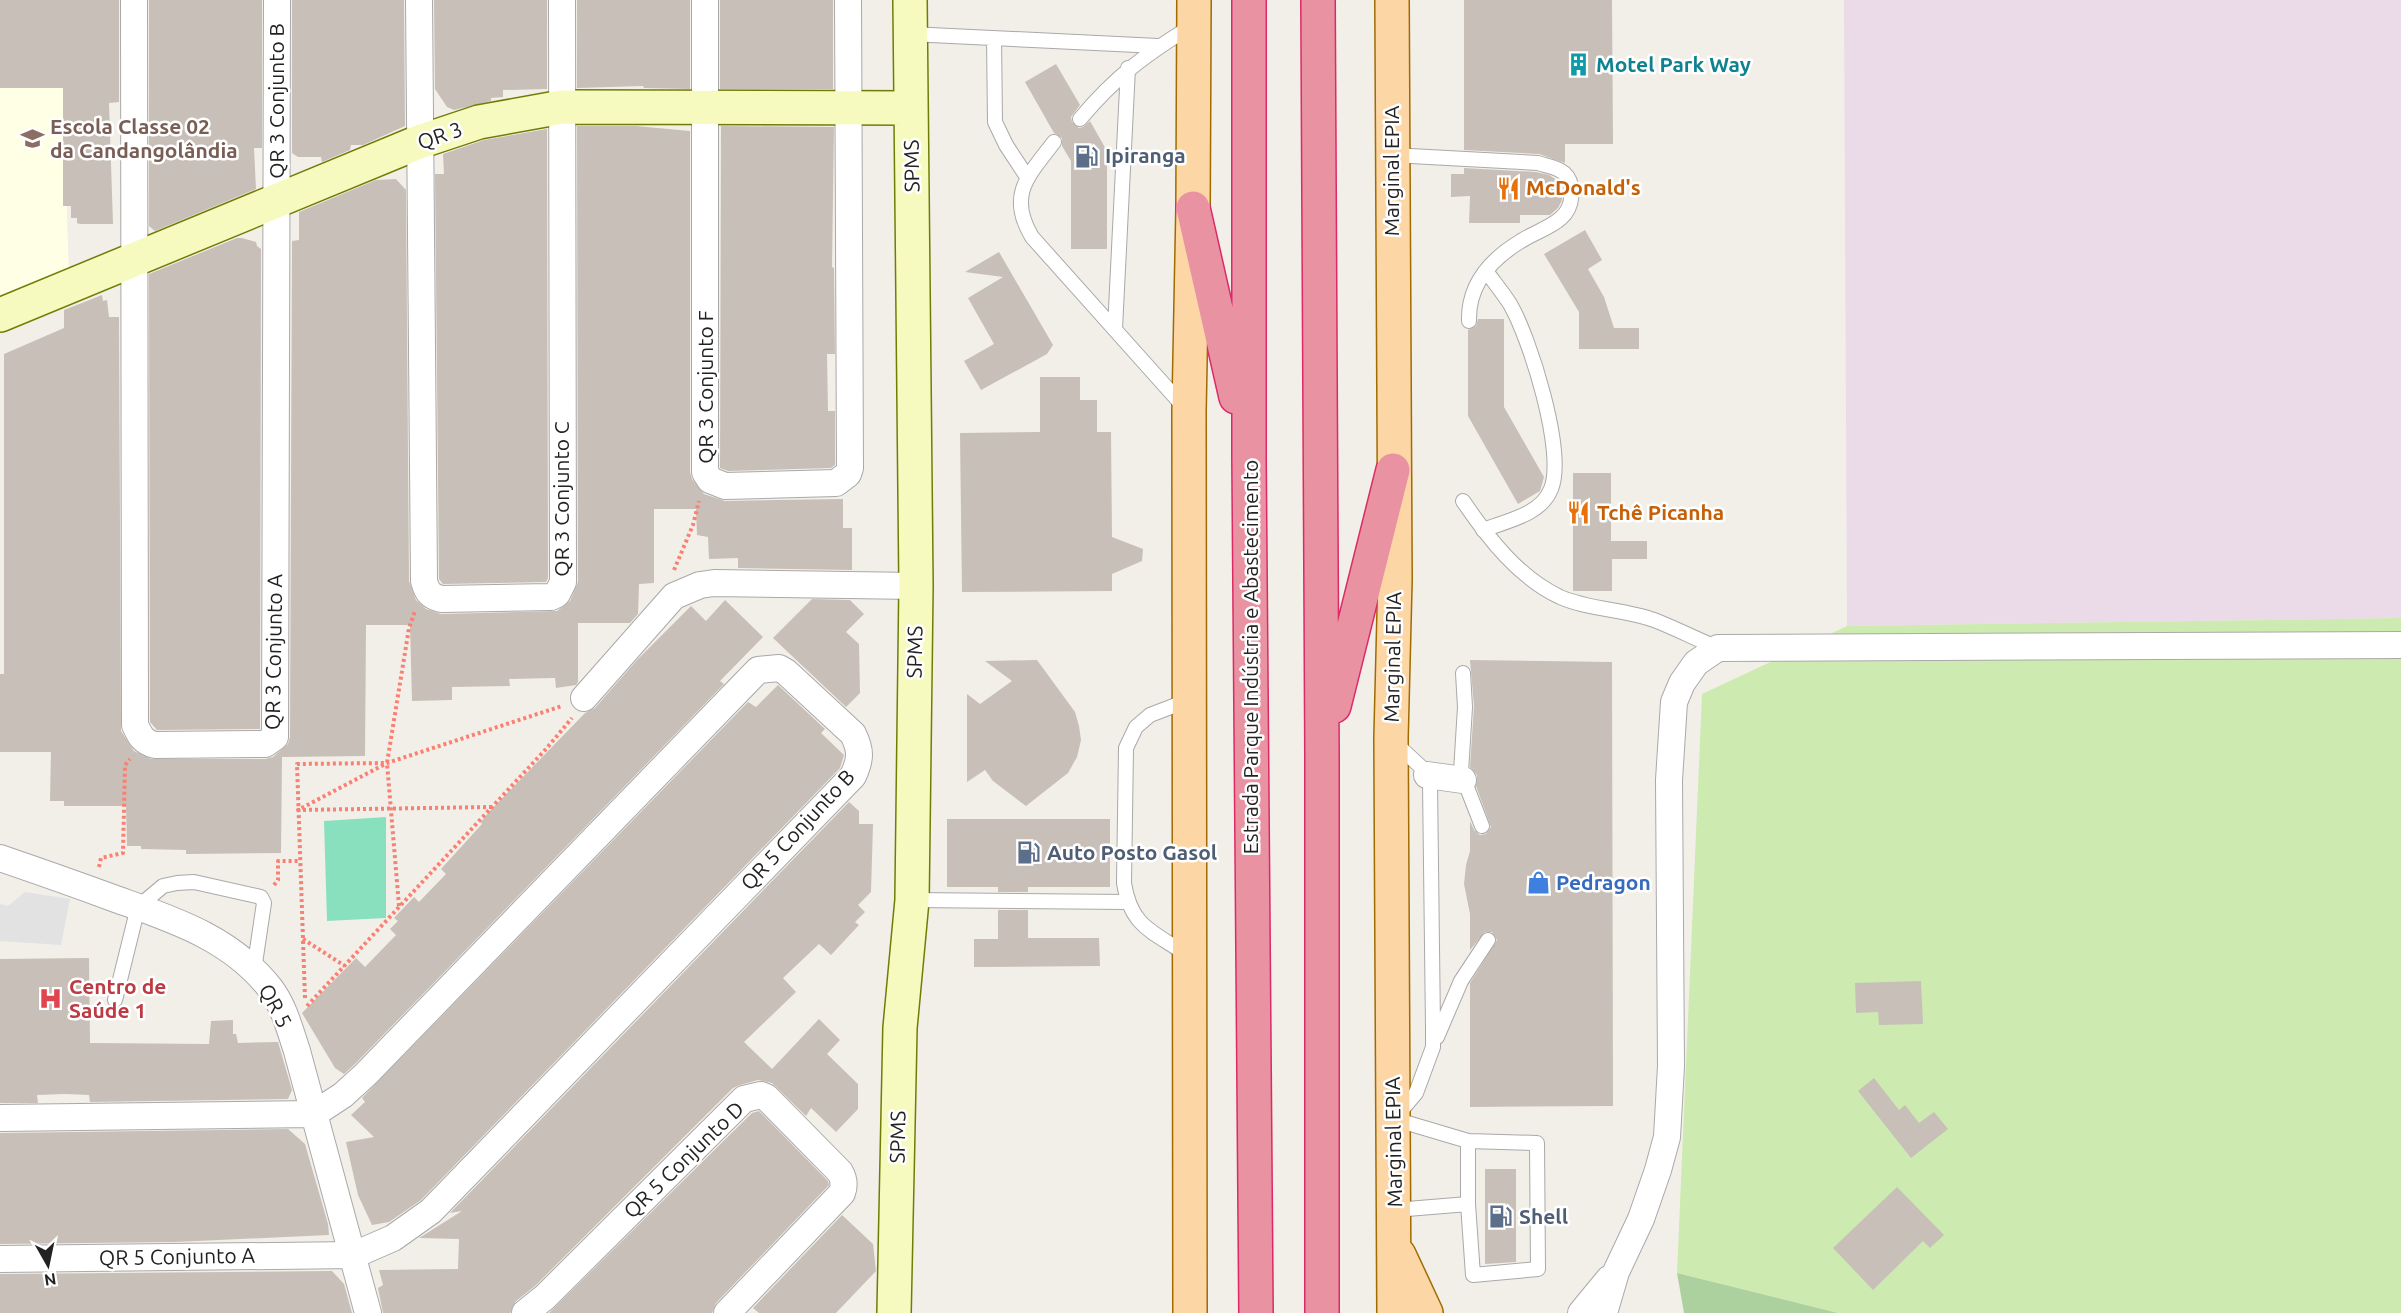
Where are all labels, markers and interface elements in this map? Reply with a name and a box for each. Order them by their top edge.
street label: QR 3 Conjunto B [264,23,288,179]
building icon: Motel Park Way [1565,52,1591,78]
place label: Motel Park Way [1596,52,1751,76]
street label: Marginal EPIA [1379,105,1403,236]
place label: Escola Classe 02 da Candangolândia [50,114,238,162]
street label: QR 3 [414,116,465,154]
school or university icon: Escola Classe 02 da Candangolândia [19,126,45,152]
street label: SPMS [899,139,923,193]
fuel station icon: Ipiranga [1074,143,1100,169]
place label: Ipiranga [1105,143,1186,167]
restaurant icon: McDonald's [1495,175,1521,201]
place label: McDonald's [1526,175,1641,199]
street label: QR 3 Conjunto F [693,310,717,464]
street label: QR 3 Conjunto C [549,421,573,577]
street label: Estrada Parque Indústria e Abastecimento [1238,460,1262,854]
restaurant icon: Tchê Picanha [1566,500,1592,526]
place label: Tchê Picanha [1597,500,1724,524]
street label: QR 3 Conjunto A [260,573,286,730]
street label: Marginal EPIA [1379,591,1405,722]
street label: SPMS [902,625,926,679]
street label: QR 5 Conjunto B [735,764,859,894]
fuel station icon: Auto Posto Gasol [1016,840,1042,866]
place label: Auto Posto Gasol [1047,840,1217,864]
shop icon: Pedragon [1525,870,1551,896]
place label: Pedragon [1556,870,1651,894]
place label: Centro de Saúde 1 [69,974,166,1022]
street label: QR 5 [254,980,297,1031]
hospital icon: Centro de Saúde 1 [38,986,64,1012]
street label: Marginal EPIA [1380,1076,1406,1208]
street label: QR 5 Conjunto D [618,1096,748,1223]
street label: SPMS [885,1110,909,1164]
fuel station icon: Shell [1488,1204,1514,1230]
place label: Shell [1519,1204,1568,1228]
north arrow [18,1235,78,1295]
street label: QR 5 Conjunto A [99,1243,256,1269]
text: N [43,1270,58,1290]

